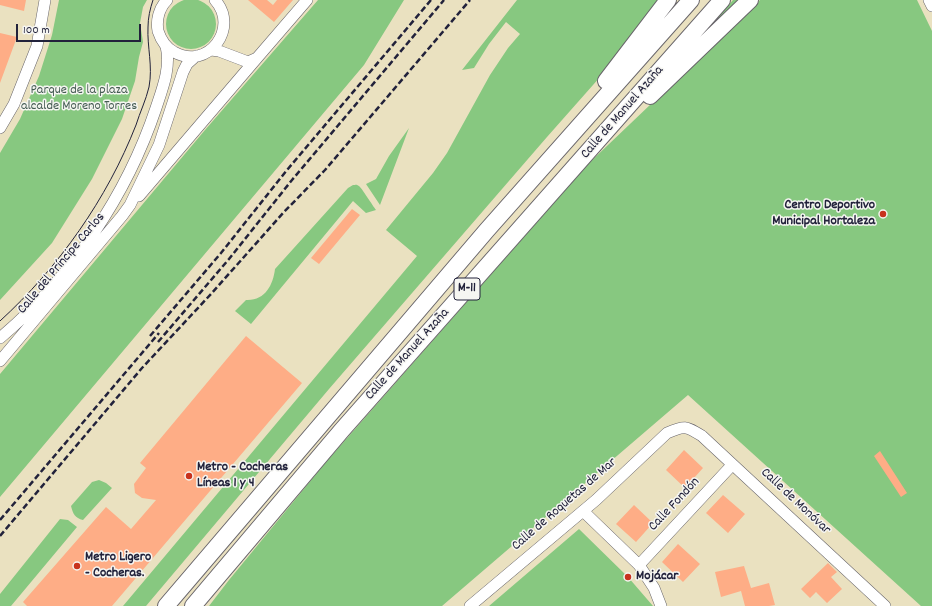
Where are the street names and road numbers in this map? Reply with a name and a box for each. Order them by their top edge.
street label: Calle de Manuel Azaña [578,63,668,163]
street label: Calle del Príncipe Carlos [15,210,109,318]
road number: M-11 [454,278,480,300]
street label: Calle de Manuel Azaña [362,306,454,404]
street label: Calle de Roquetas de Mar [509,455,621,555]
street label: Calle de Monóvar [756,465,834,539]
street label: Calle Fondón [646,475,704,535]

